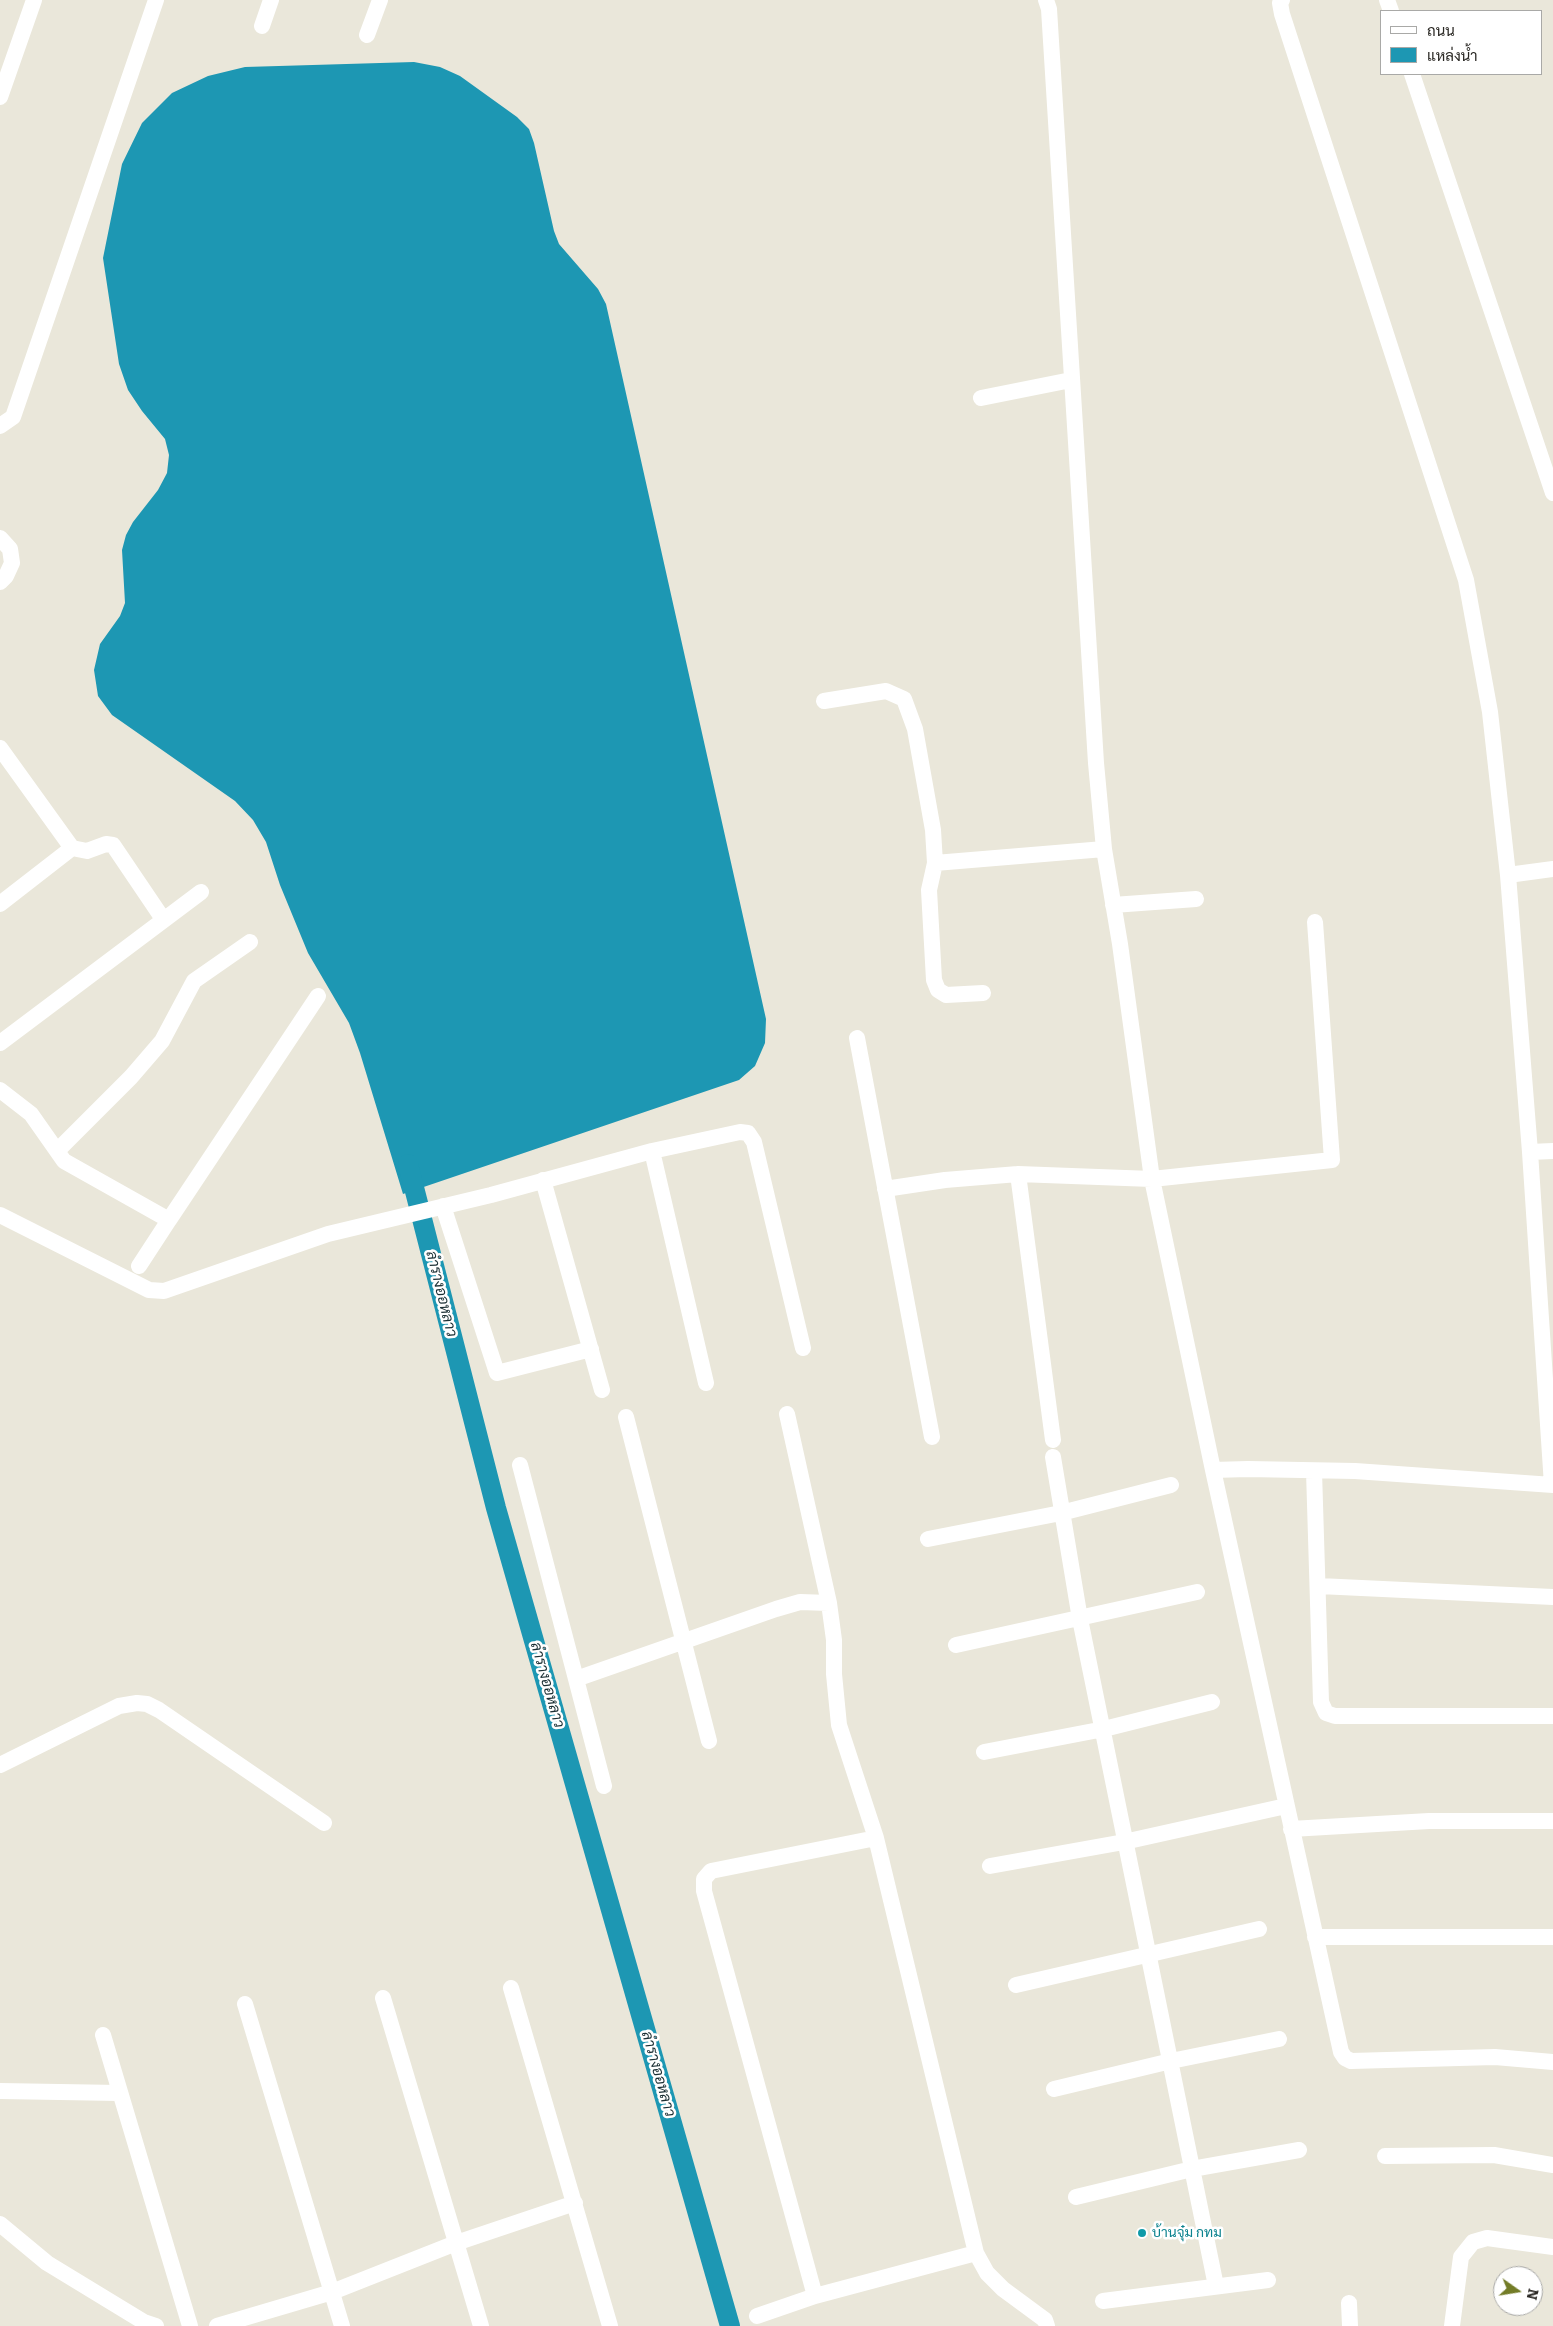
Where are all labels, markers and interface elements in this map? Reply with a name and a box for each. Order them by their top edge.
legend [1380,10,1543,75]
text: ถนน [1427,22,1455,40]
text: แหล่งน้ำ [1427,47,1478,65]
water label: ลำรางออหลาว [422,1249,460,1339]
water label: ลำรางออหลาว [526,1640,568,1730]
water label: ลำรางออหลาว [637,2029,679,2119]
place label: บ้านจุ๋ม กทม [1152,2225,1222,2241]
marker: บ้านจุ๋ม กทม [1136,2227,1148,2239]
north arrow [1493,2266,1543,2316]
text: N [1523,2287,1542,2301]

